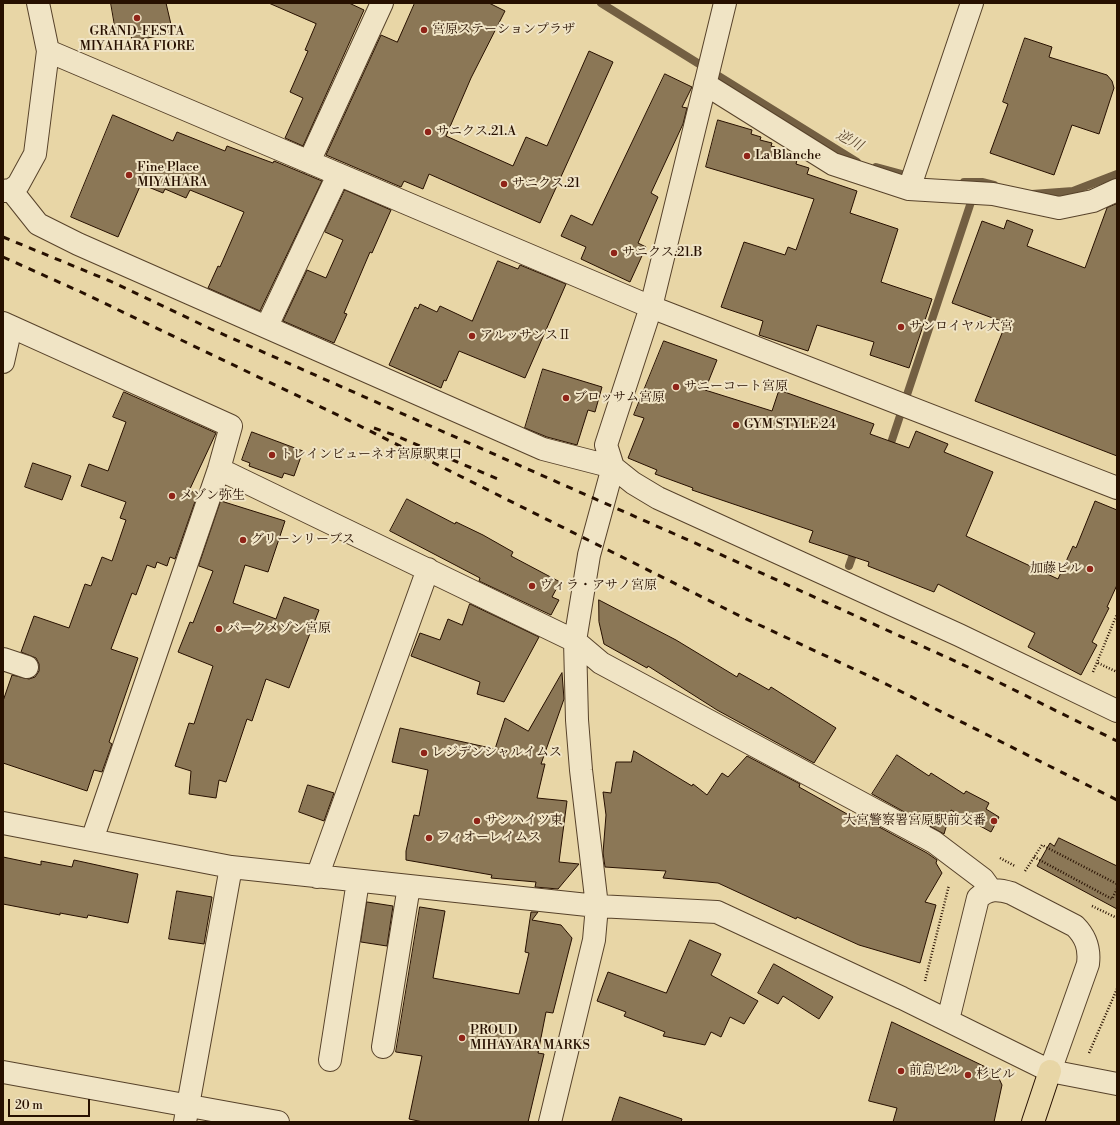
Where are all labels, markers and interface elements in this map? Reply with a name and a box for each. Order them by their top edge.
marker: GRAND-FESTA MIYAHARA FIORE [132,13,142,23]
place label: 宮原ステーションプラザ [432,22,575,38]
place label: GRAND-FESTA MIYAHARA FIORE [79,24,195,55]
marker: 宮原ステーションプラザ [419,25,429,35]
place label: サニクス.21.A [436,124,516,140]
marker: サニクス.21.A [423,127,433,137]
water label: 逆川 [833,127,865,155]
place label: La Blanche [755,148,821,164]
marker: La Blanche [742,151,752,161]
place label: Fine Place MIYAHARA [137,160,208,191]
marker: Fine Place MIYAHARA [124,170,134,180]
place label: サニクス.21 [512,176,580,192]
marker: サニクス.21 [499,179,509,189]
place label: サニクス.21.B [622,245,702,261]
marker: サニクス.21.B [609,248,619,258]
place label: サンロイヤル大宮 [909,319,1013,335]
marker: サンロイヤル大宮 [896,322,906,332]
place label: アルッサンスⅡ [480,328,571,344]
marker: アルッサンスⅡ [467,331,477,341]
place label: サニーコート宮原 [684,379,788,395]
marker: サニーコート宮原 [671,382,681,392]
place label: ブロッサム宮原 [574,390,665,406]
marker: ブロッサム宮原 [561,393,571,403]
place label: GYM STYLE 24 [744,417,836,433]
marker: GYM STYLE 24 [731,420,741,430]
place label: トレインビューネオ宮原駅東口 [280,447,462,463]
marker: トレインビューネオ宮原駅東口 [267,450,277,460]
place label: メゾン弥生 [180,488,245,504]
marker: メゾン弥生 [167,491,177,501]
place label: グリーンリーブス [251,532,355,548]
marker: グリーンリーブス [238,535,248,545]
place label: 加藤ビル [1030,561,1082,577]
marker: 加藤ビル [1085,564,1095,574]
place label: ヴィラ・アサノ宮原 [540,578,657,594]
marker: ヴィラ・アサノ宮原 [527,581,537,591]
place label: パークメゾン宮原 [227,621,331,637]
marker: パークメゾン宮原 [214,624,224,634]
place label: レジデンシャルイムス [432,745,562,761]
marker: レジデンシャルイムス [419,748,429,758]
place label: サンハイツ東 [485,813,563,829]
place label: 大宮警察署宮原駅前交番 [843,813,986,829]
marker: サンハイツ東 [472,816,482,826]
marker: 大宮警察署宮原駅前交番 [989,816,999,826]
place label: フィオーレイムス [437,830,541,846]
marker: フィオーレイムス [424,833,434,843]
place label: PROUD MIHAYARA MARKS [470,1023,590,1054]
marker: PROUD MIHAYARA MARKS [457,1033,467,1043]
place label: 前島ビル [909,1063,961,1079]
marker: 前島ビル [896,1066,906,1076]
place label: 杉ビル [976,1067,1015,1083]
marker: 杉ビル [963,1070,973,1080]
scale bar [10,1091,92,1117]
text: 20 m [15,1098,43,1113]

